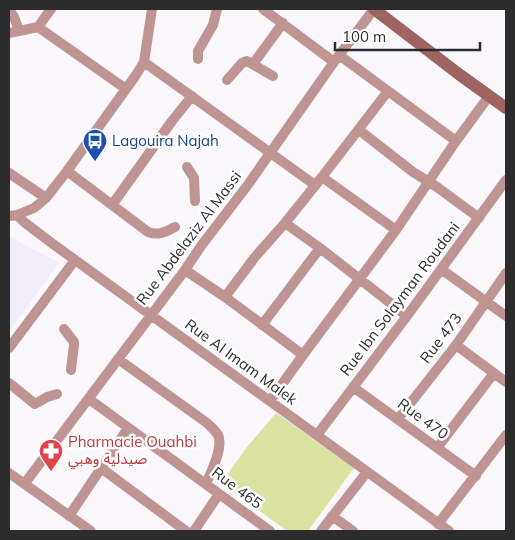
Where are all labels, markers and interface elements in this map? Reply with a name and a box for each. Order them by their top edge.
scale bar [335,20,480,52]
text: 100 m [342,27,386,46]
bus stop icon: Lagouira Najah [82,128,108,162]
place label: Lagouira Najah [112,131,219,150]
street label: Rue Abdelaziz Al Massi [132,167,245,308]
street label: Rue Ibn Solayman Roudani [336,218,464,379]
street label: Rue 473 [416,309,466,367]
street label: Rue Al Imam Malek [181,315,301,409]
street label: Rue 470 [394,394,452,443]
place label: Pharmacie Ouahbi صيدلية وهبي [68,432,197,470]
pharmacy icon: Pharmacie Ouahbi صيدلية وهبي [38,438,64,472]
street label: Rue 465 [208,463,266,513]

